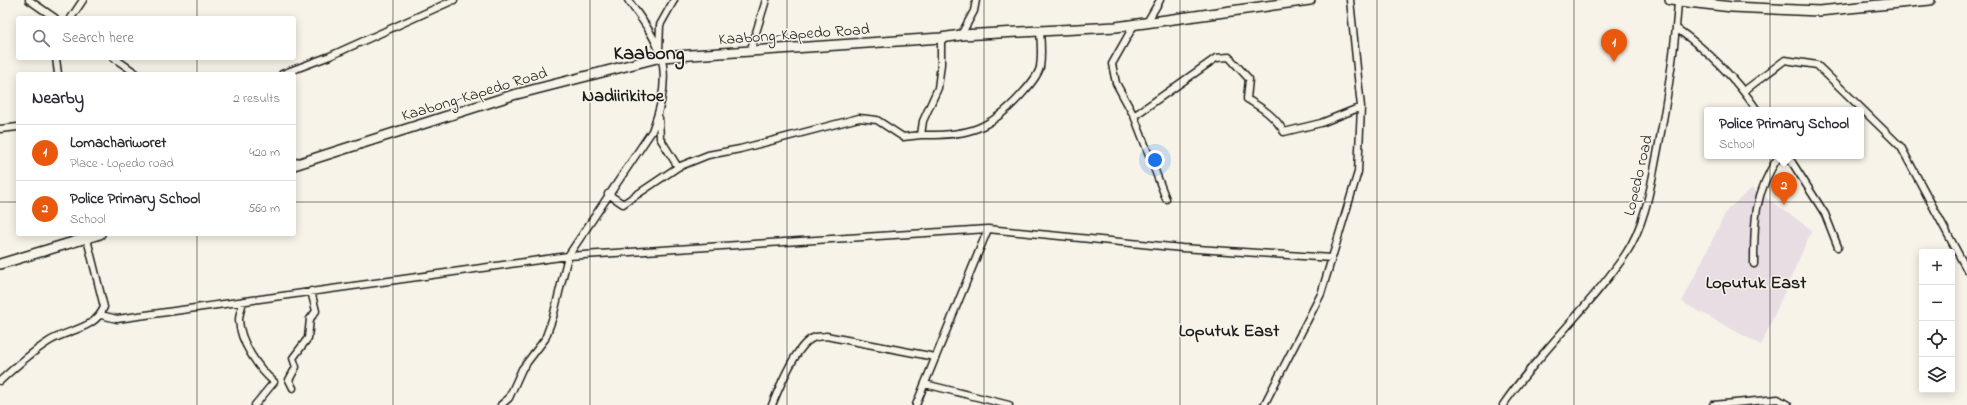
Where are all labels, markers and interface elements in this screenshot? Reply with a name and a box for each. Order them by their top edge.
search box [16,16,296,60]
street label: Kaabong-Kapedo Road [718,18,870,52]
icon: search [30,27,52,49]
text: Search here [62,27,134,49]
pin: 1 [1601,29,1627,62]
district label: Kaabong [613,40,685,70]
street label: Kaabong-Kapedo Road [399,61,550,129]
district label: Nadiirikitoe [582,84,665,110]
text: Nearby [32,86,84,111]
text: 2 results [233,89,280,108]
popup [1704,107,1864,159]
text: Police Primary School [1719,113,1849,135]
text: Lomachariworet [70,132,166,154]
street label: Lopedo road [1618,133,1660,218]
text: School [1719,135,1755,154]
text: 1 [43,143,47,162]
text: 420 m [249,143,280,162]
your location [1145,150,1165,170]
text: Place · Lopedo road [70,154,174,173]
pin: 2 [1771,172,1797,205]
text: Police Primary School [70,188,200,210]
text: 2 [42,199,48,218]
text: 560 m [248,199,280,218]
text: School [70,210,106,229]
map controls [1919,249,1955,393]
button: + [1919,249,1955,285]
district label: Loputuk East [1706,271,1807,297]
button: − [1919,285,1955,321]
district label: Loputuk East [1179,319,1280,345]
button: locate [1919,321,1955,357]
button: layers [1919,357,1955,393]

